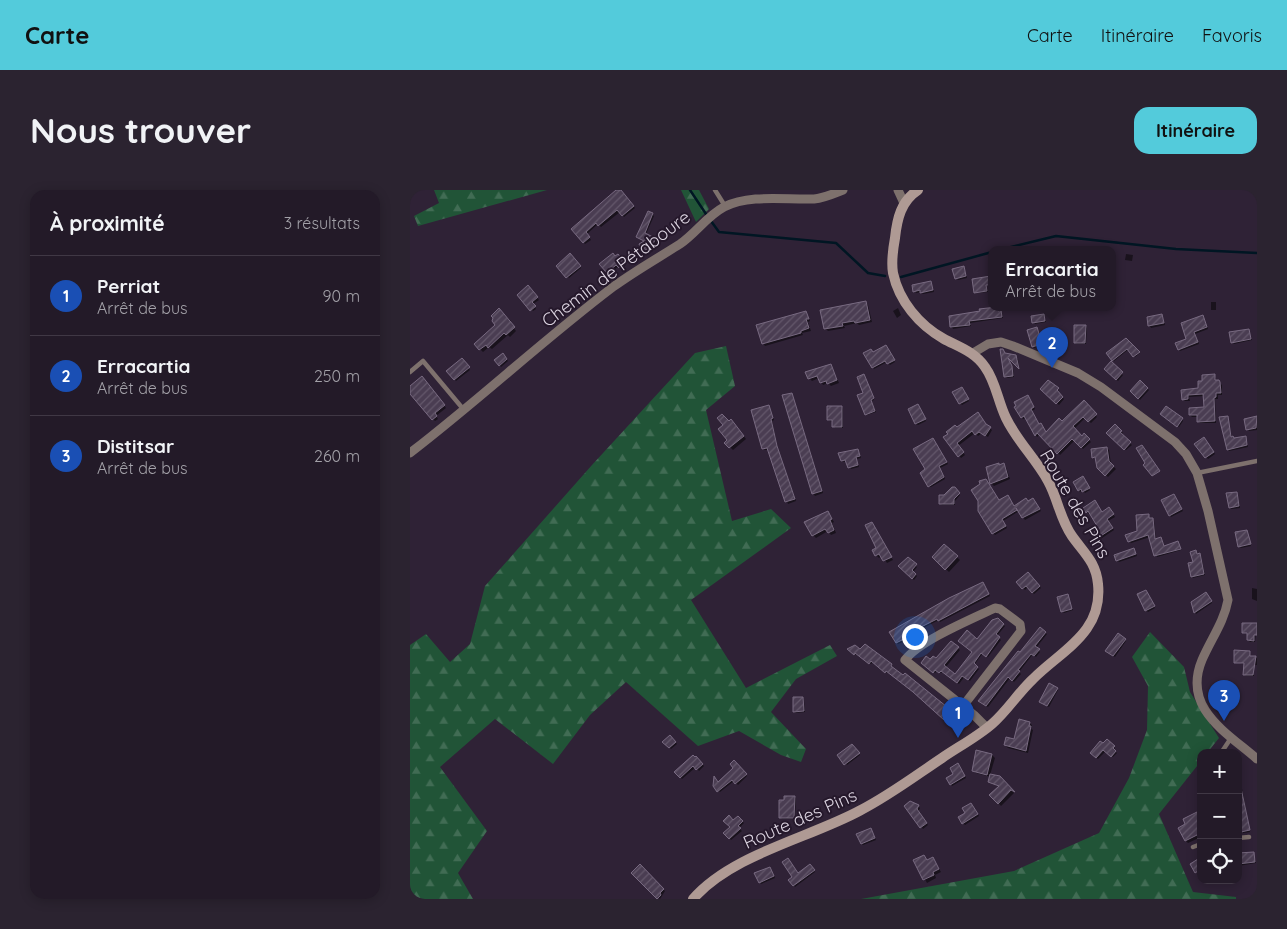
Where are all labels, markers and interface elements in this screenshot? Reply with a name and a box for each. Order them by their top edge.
text: Carte [25,20,89,50]
text: Carte [1027,24,1073,47]
text: Itinéraire [1101,24,1174,47]
text: Favoris [1202,24,1262,47]
button: Itinéraire [1134,107,1257,154]
text: Nous trouver [30,108,251,152]
street label: Chemin de Pétaboure [537,205,695,332]
text: À proximité [50,210,165,236]
text: 3 résultats [284,213,360,233]
popup [988,246,1116,311]
text: Erracartia [1005,257,1099,281]
text: Perriat [97,274,160,298]
text: Arrêt de bus [1005,281,1096,301]
text: 1 [63,286,69,306]
text: 90 m [323,286,360,306]
text: Arrêt de bus [97,298,188,318]
pin: 2 [1036,327,1068,368]
text: Erracartia [97,354,190,378]
text: 2 [61,366,71,386]
text: 250 m [314,366,360,386]
text: Arrêt de bus [97,378,188,398]
text: Distitsar [97,434,174,458]
street label: Route des Pins [1035,445,1116,562]
text: 3 [62,446,70,466]
text: 260 m [314,446,360,466]
text: Arrêt de bus [97,458,188,478]
your location [902,624,928,650]
pin: 3 [1208,680,1240,721]
pin: 1 [942,697,974,738]
map controls [1197,749,1242,884]
button: + [1197,749,1242,794]
street label: Route des Pins [739,783,860,854]
button: − [1197,794,1242,839]
button: locate [1197,839,1242,884]

